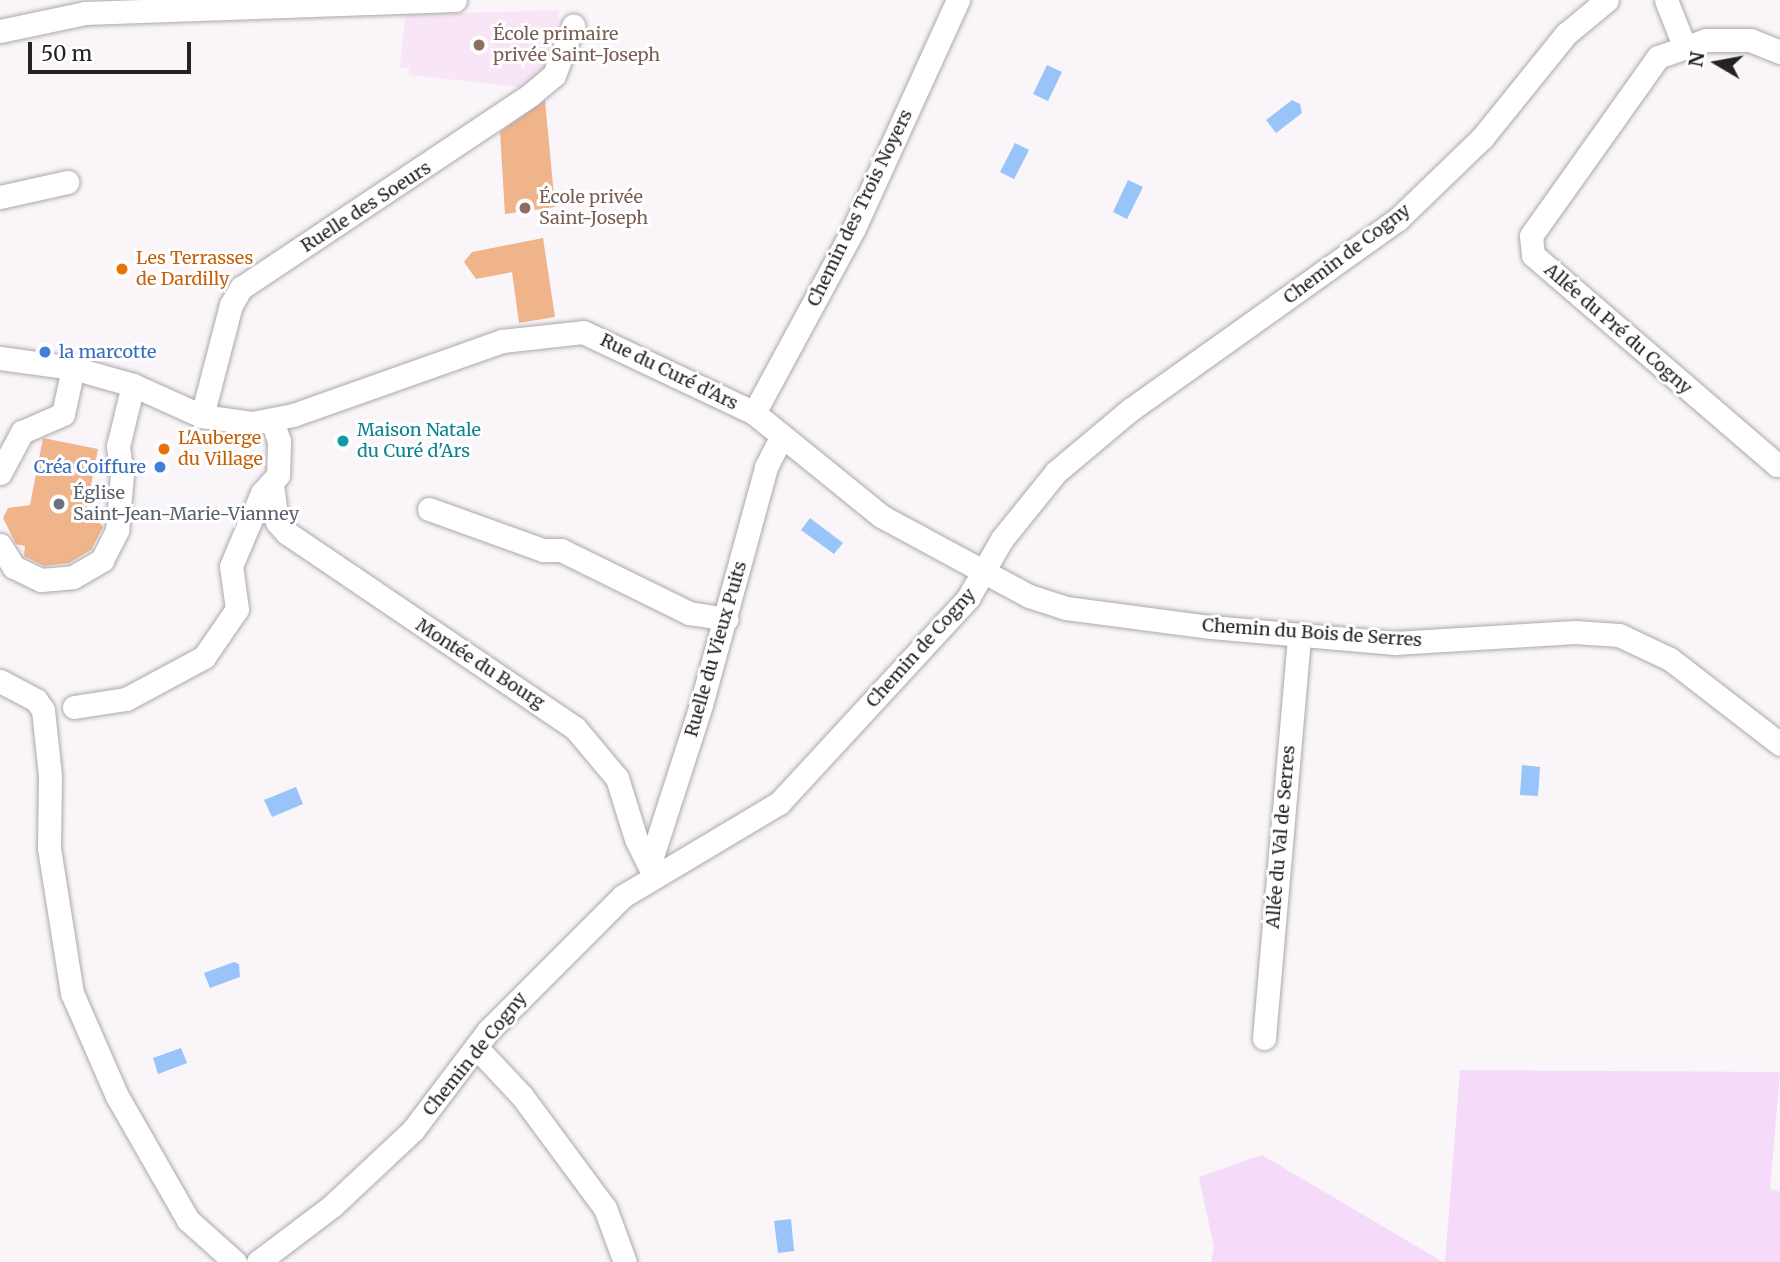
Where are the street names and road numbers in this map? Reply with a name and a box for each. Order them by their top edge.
street label: Chemin des Trois Noyers [803,106,917,310]
street label: Ruelle des Soeurs [297,157,435,257]
street label: Chemin de Cogny [1279,199,1415,309]
street label: Allée du Pré du Cogny [1540,259,1696,399]
street label: Rue du Curé d'Ars [597,329,741,415]
street label: Ruelle du Vieux Puits [681,559,751,739]
street label: Chemin de Cogny [862,584,980,712]
street label: Montée du Bourg [412,614,548,714]
street label: Chemin du Bois de Serres [1201,615,1423,651]
street label: Allée du Val de Serres [1262,745,1300,929]
street label: Chemin de Cogny [419,988,531,1120]

